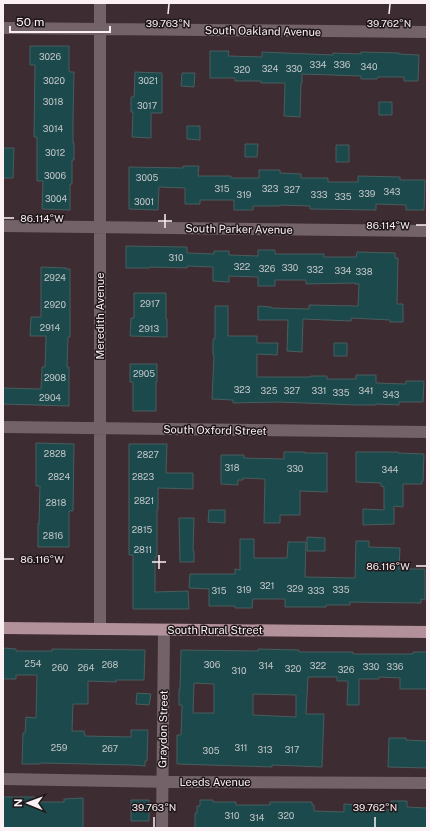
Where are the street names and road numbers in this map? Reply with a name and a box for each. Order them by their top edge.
street label: South Oakland Avenue [205,24,321,38]
street label: South Parker Avenue [185,222,293,236]
street label: Meredith Avenue [94,273,106,359]
street label: South Oxford Street [163,423,267,437]
street label: South Rural Street [167,624,263,636]
street label: Graydon Street [156,690,170,768]
street label: Leeds Avenue [179,776,251,788]

